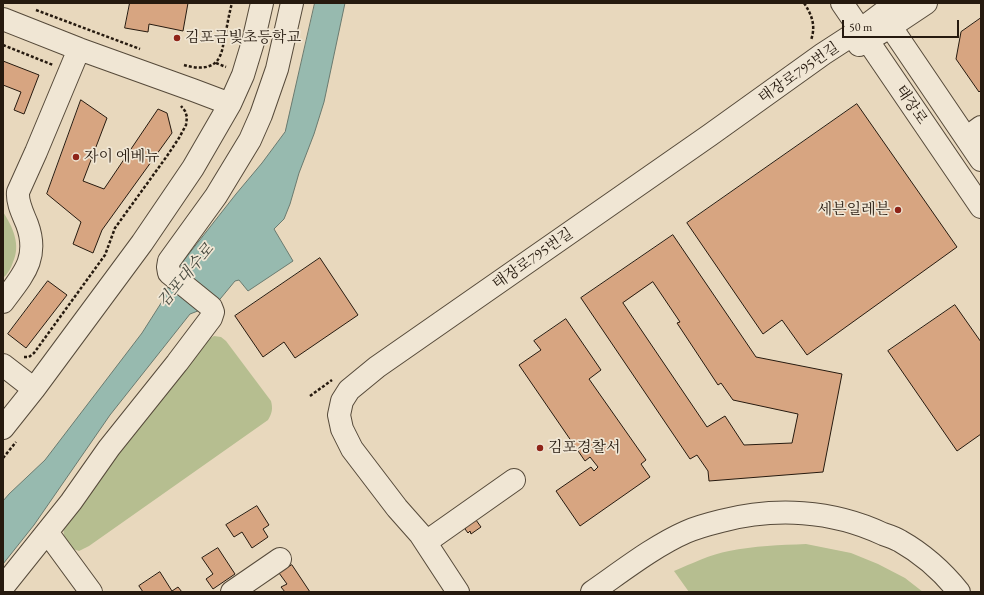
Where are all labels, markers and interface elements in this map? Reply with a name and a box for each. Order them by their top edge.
scale bar [844,12,961,38]
text: 50 m [849,19,872,35]
place label: 김포금빛초등학교 [185,29,301,47]
marker: 김포금빛초등학교 [172,33,182,43]
street label: 태장로795번길 [755,39,843,107]
street label: 태장로 [891,82,931,128]
place label: 자이 에베뉴 [84,148,159,166]
marker: 자이 에베뉴 [71,152,81,162]
place label: 세븐일레븐 [818,201,890,219]
marker: 세븐일레븐 [893,205,903,215]
street label: 태장로795번길 [489,225,577,293]
water label: 김포대수로 [154,240,218,312]
place label: 김포경찰서 [548,439,620,457]
marker: 김포경찰서 [535,443,545,453]

